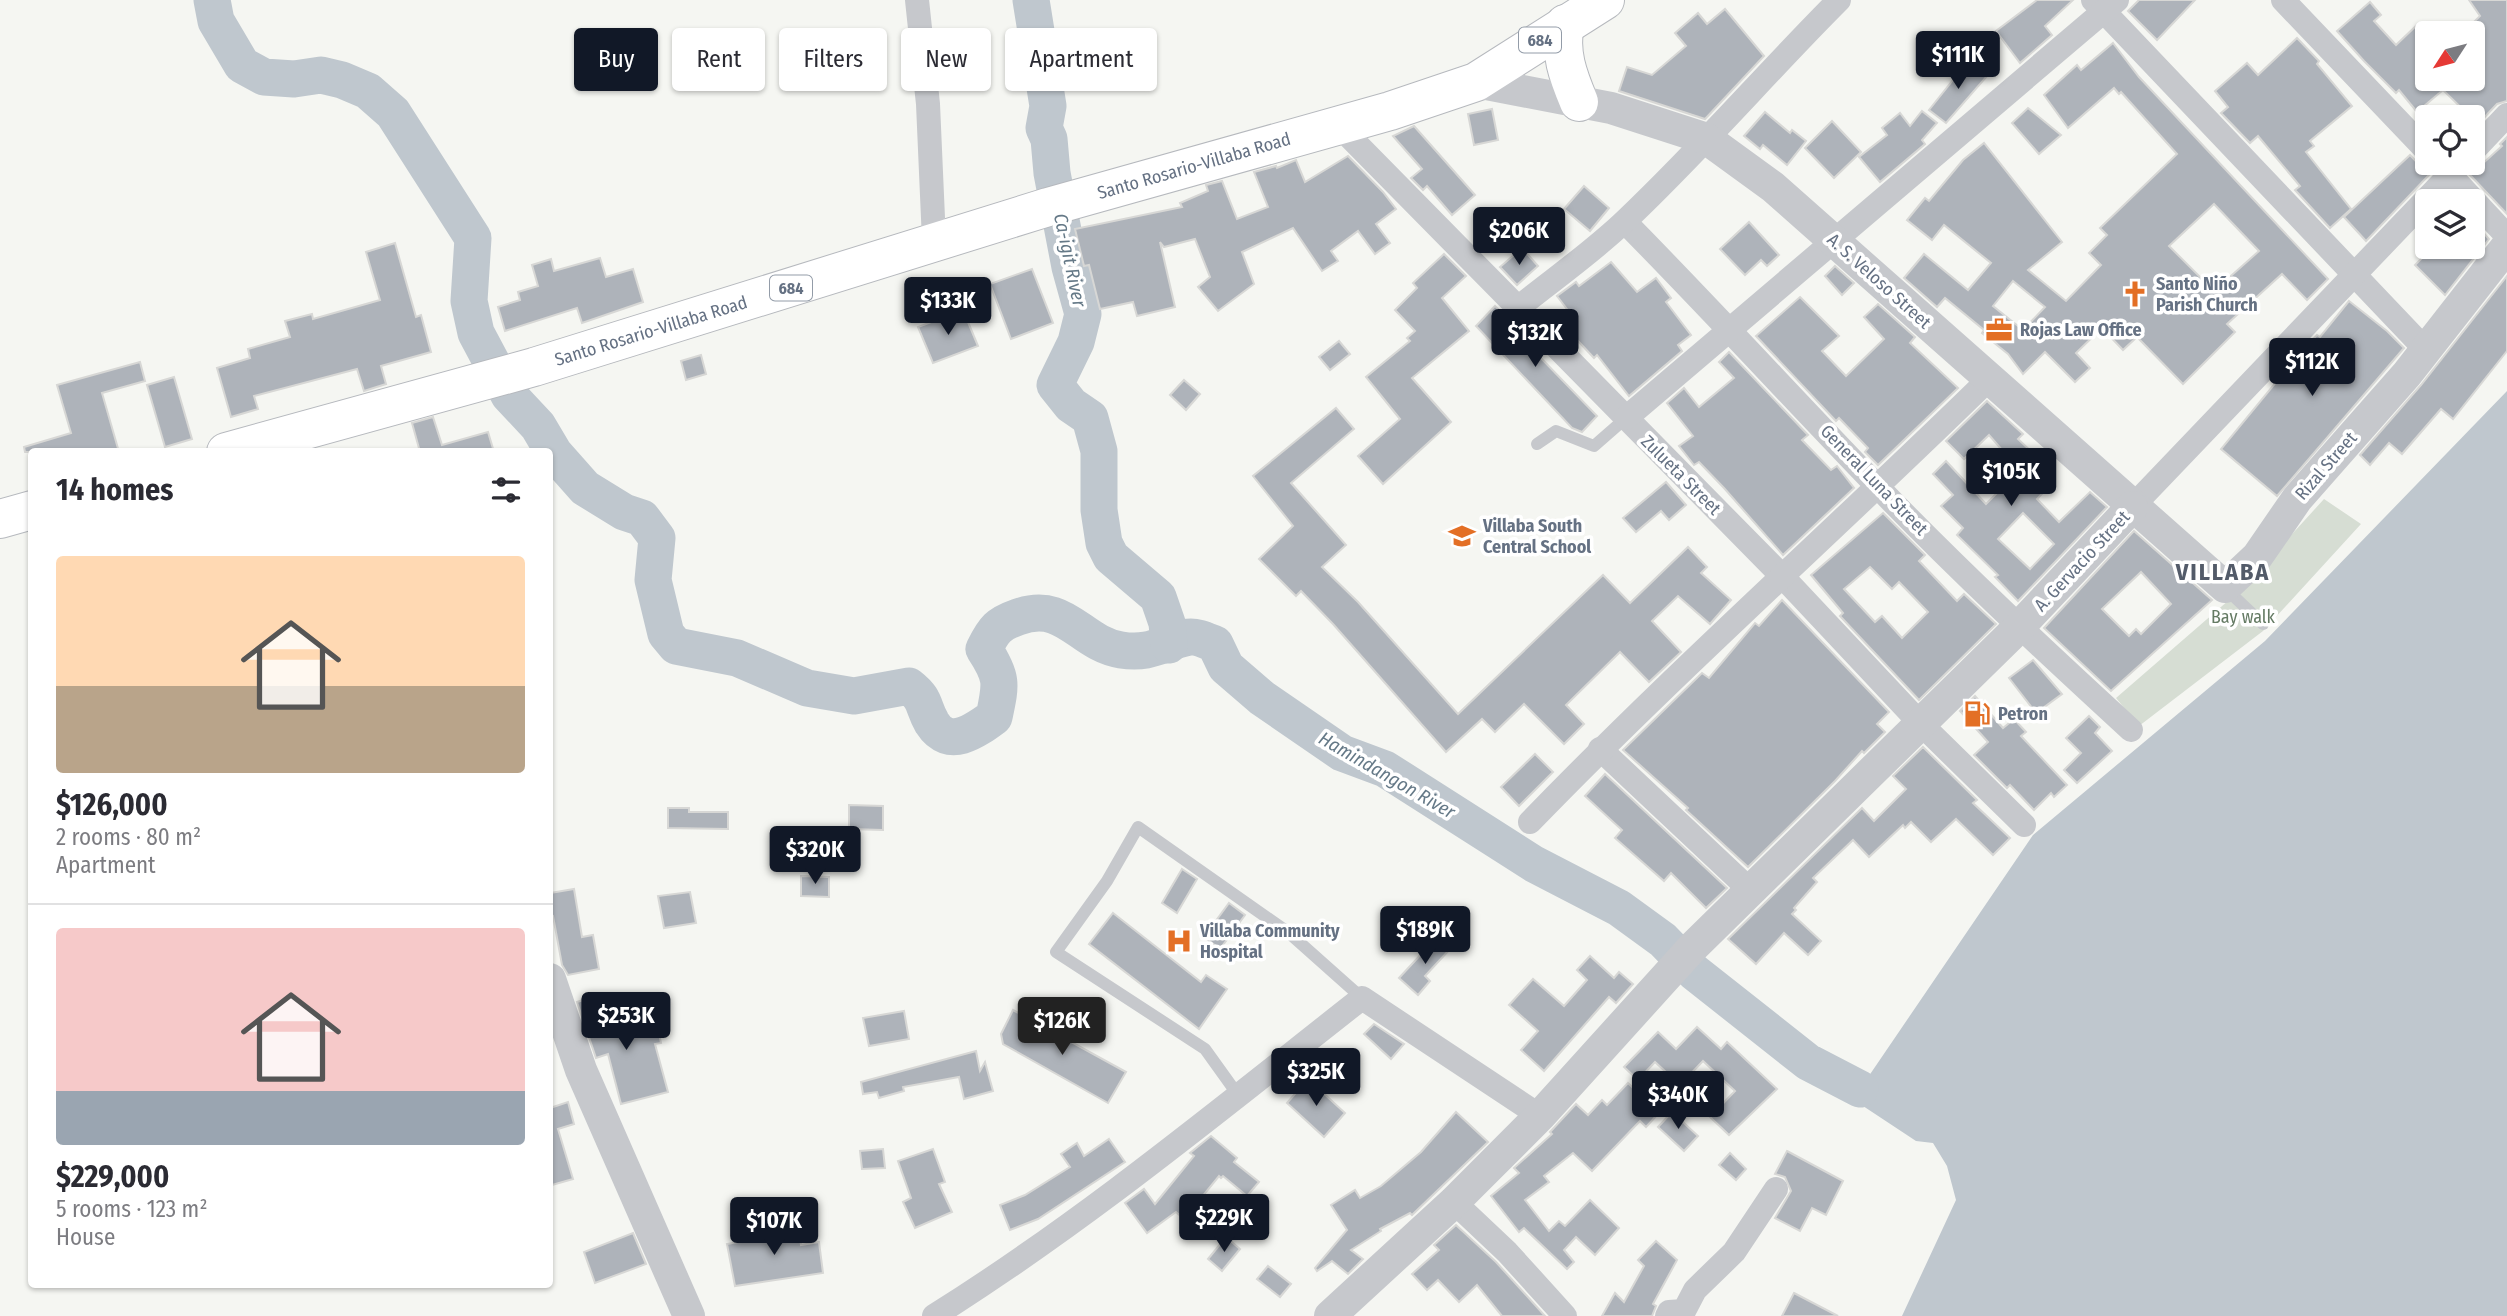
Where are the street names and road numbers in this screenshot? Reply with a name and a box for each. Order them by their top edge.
road number: 684 [1519,28,1561,52]
street label: Santo Rosario-Villaba Road [1095,128,1293,204]
street label: A. S. Veloso Street [1823,229,1935,333]
road number: 684 [770,276,812,300]
street label: Santo Rosario-Villaba Road [552,291,750,371]
street label: General Luna Street [1816,420,1932,540]
street label: Rizal Street [2290,427,2362,505]
street label: Zulueta Street [1637,431,1726,520]
street label: A. Gervacio Street [2030,506,2134,616]

